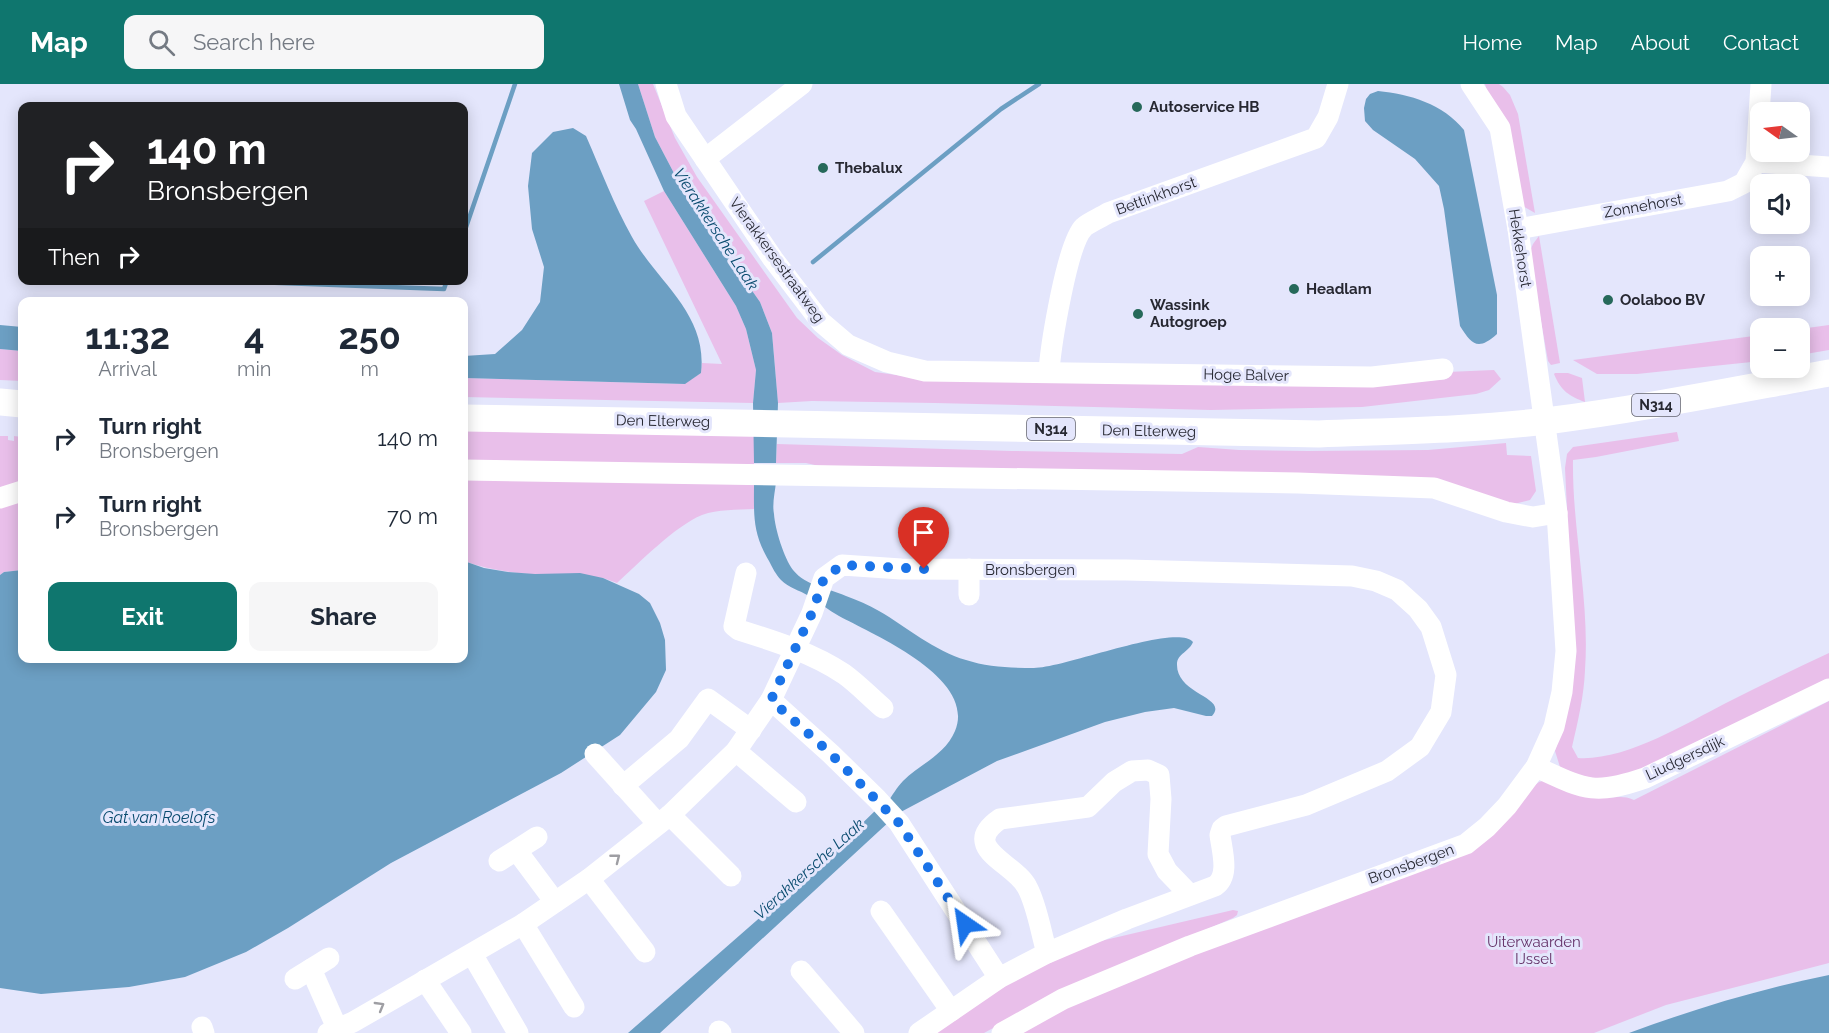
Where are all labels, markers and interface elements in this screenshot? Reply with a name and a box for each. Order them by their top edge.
search box [124,15,544,69]
text: Map [30,26,88,59]
icon: search [145,26,178,59]
text: Search here [193,29,315,55]
text: Home [1463,30,1522,55]
text: Map [1555,30,1598,55]
text: About [1631,30,1690,55]
text: Contact [1723,30,1799,55]
place label: Autoservice HB [1149,98,1260,116]
marker: Autoservice HB [1130,100,1144,114]
north arrow [1750,102,1810,162]
map controls [1750,102,1810,378]
text: 140 m [147,125,267,174]
icon: right [48,126,126,204]
place label: Thebalux [835,159,902,177]
marker: Thebalux [816,161,830,175]
water label: Vierakkersche Laak [669,164,763,294]
street label: Bettinkhorst [1113,173,1199,219]
button: sound [1750,174,1810,234]
text: Bronsbergen [147,175,309,206]
street label: Zonnehorst [1602,190,1684,222]
street label: Vierakkersestraatweg [726,194,828,326]
street label: Hekkehorst [1505,207,1535,289]
icon: right [112,240,145,273]
text: Then [48,244,100,270]
button: + [1750,246,1810,306]
place label: Headlam [1306,280,1372,298]
marker: Headlam [1287,282,1301,296]
place label: Oolaboo BV [1620,291,1706,309]
marker: Oolaboo BV [1601,293,1615,307]
place label: Wassink Autogroep [1150,296,1227,331]
marker: Wassink Autogroep [1131,307,1145,321]
text: 11:32 [85,315,170,357]
text: 4 [244,315,265,357]
text: 250 [339,315,401,357]
button: − [1750,318,1810,378]
text: Arrival [98,357,157,381]
text: min [237,357,271,381]
text: m [361,357,379,381]
street label: Hoge Balver [1203,365,1290,385]
road number: N314 [1632,394,1680,416]
street label: Den Elterweg [616,411,710,431]
text: Turn right [99,413,202,439]
road number: N314 [1027,418,1075,440]
street label: Den Elterweg [1102,421,1196,441]
icon: right [48,422,81,455]
text: 140 m [377,425,438,451]
text: Bronsbergen [99,439,219,463]
text: Turn right [99,491,202,517]
icon: right [48,500,81,533]
text: 70 m [387,503,438,529]
pin [898,507,949,569]
icon: arrive [907,516,940,549]
text: Bronsbergen [99,517,219,541]
street label: Bronsbergen [985,561,1075,579]
button: Exit [48,582,237,651]
button: Share [249,582,438,651]
street label: Liudgersdijk [1643,732,1727,784]
water label: Gat van Roelofs [103,808,216,827]
water label: Vierakkersche Laak [750,814,868,924]
street label: Bronsbergen [1366,840,1456,888]
one-way arrow [609,854,620,865]
position arrow [933,892,997,956]
park label: Uiterwaarden IJssel [1487,933,1581,968]
one-way arrow [374,1002,384,1014]

